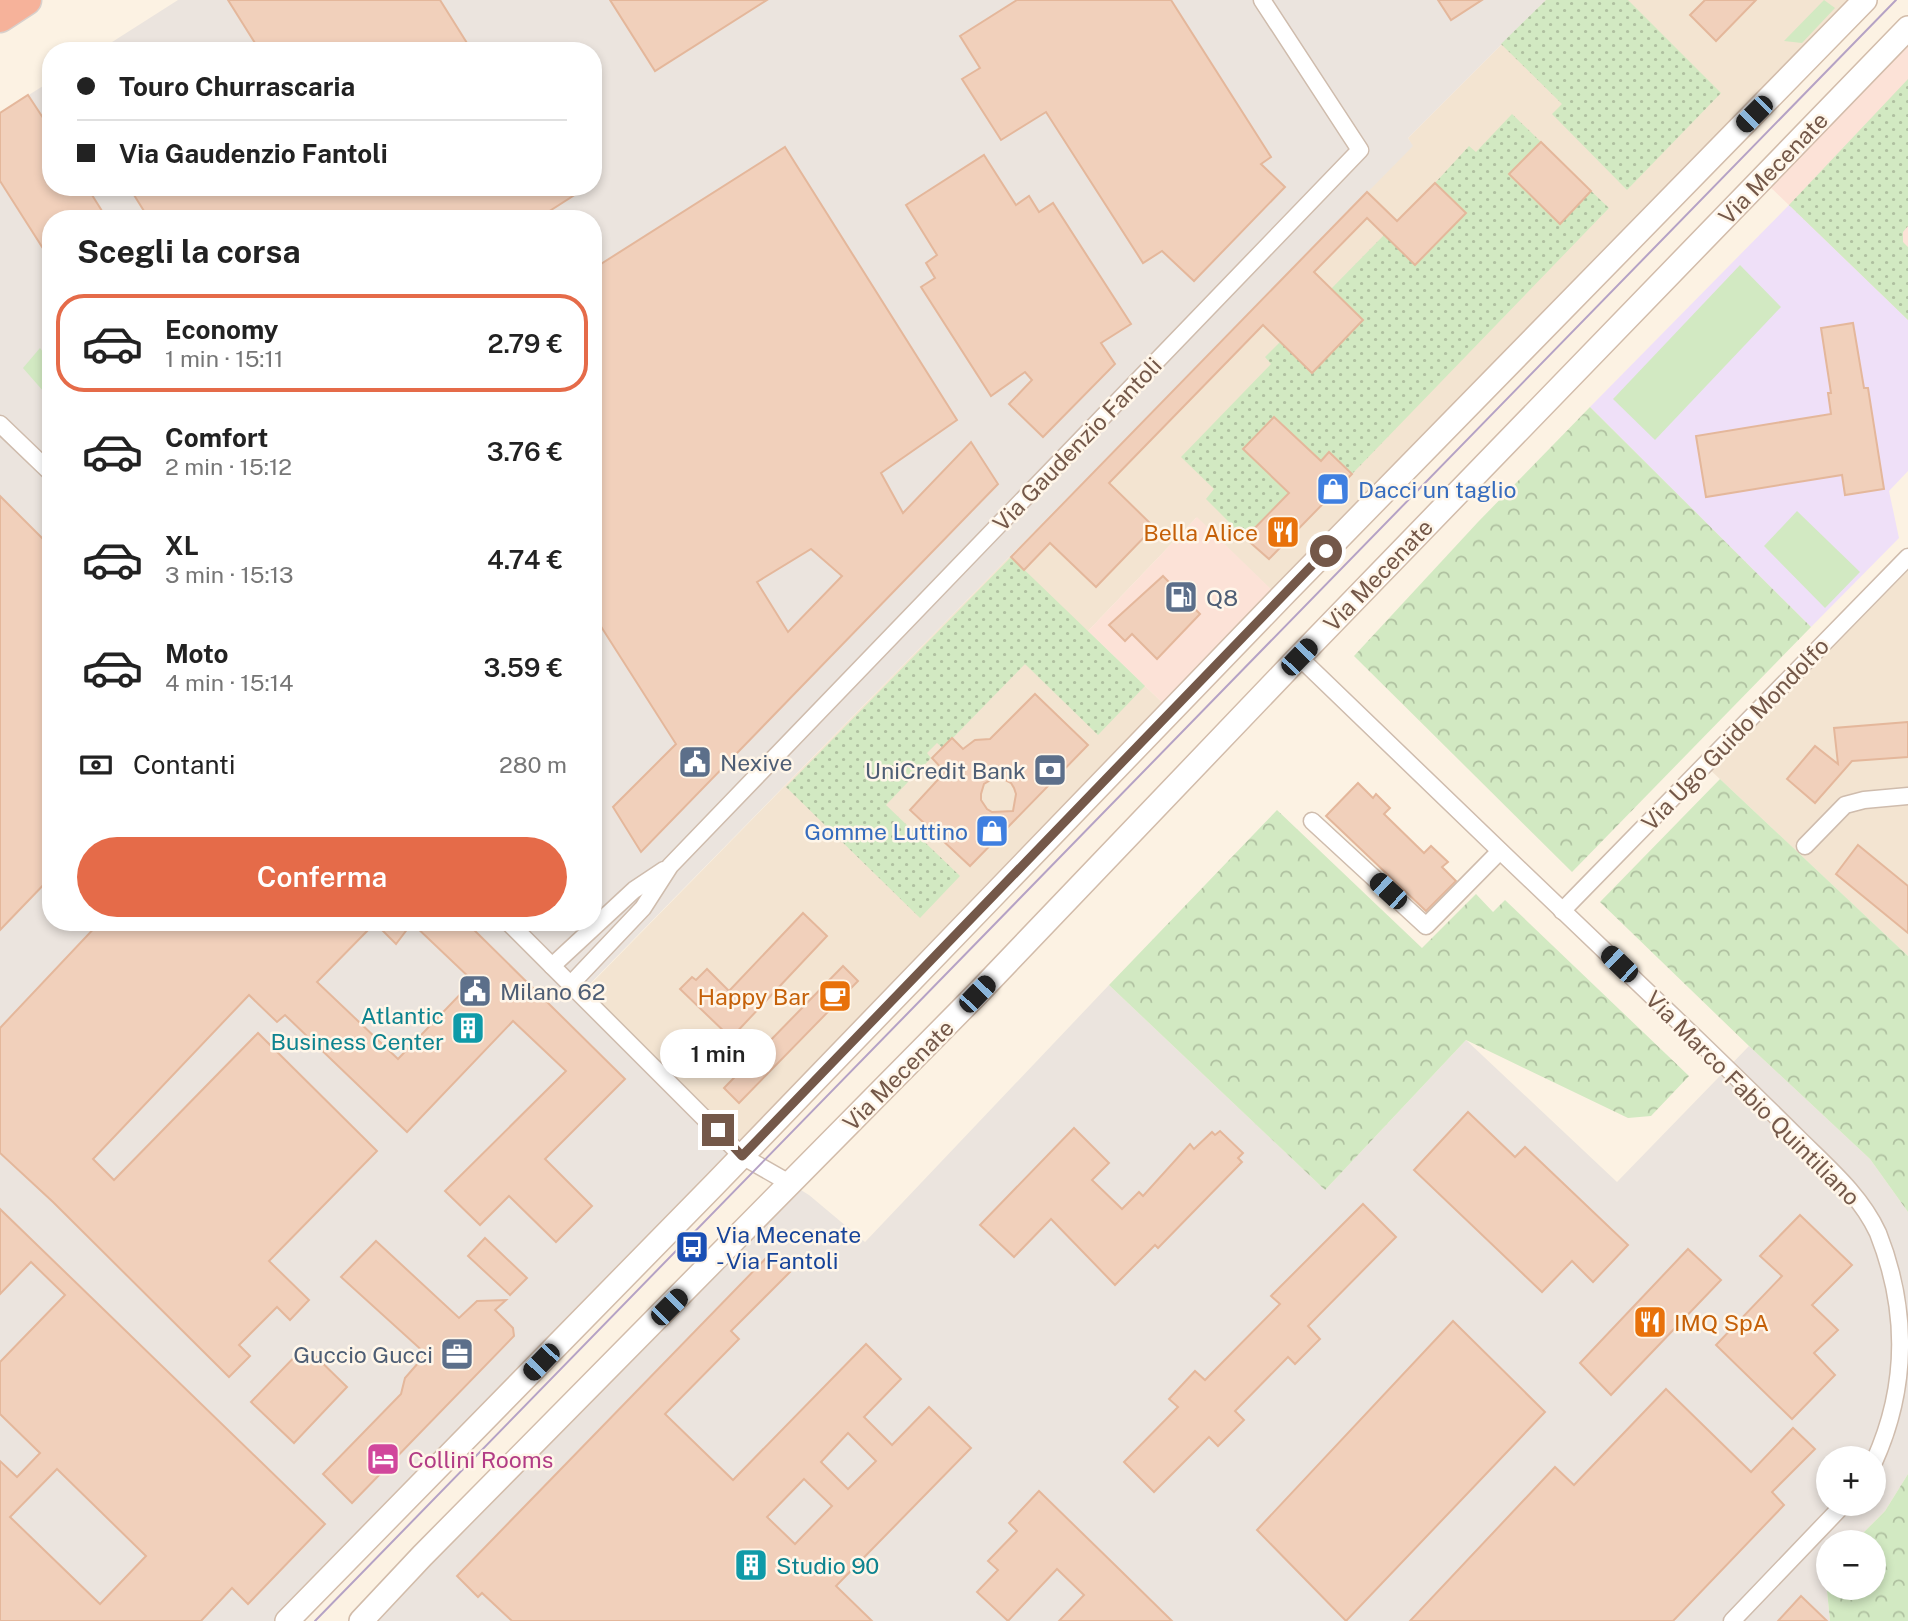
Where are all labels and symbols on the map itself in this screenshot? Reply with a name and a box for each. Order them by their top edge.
car [1732,92,1777,136]
street label: Via Mecenate [1713,106,1833,230]
street label: Via Gaudenzio Fantoli [987,352,1167,536]
shop icon: Dacci un taglio [1314,470,1352,508]
place label: Dacci un taglio [1358,476,1517,503]
restaurant icon: Bella Alice [1264,513,1302,551]
street label: Via Mecenate [1318,513,1438,637]
place label: Bella Alice [1143,519,1258,546]
route start [1310,535,1342,567]
fuel station icon: Q8 [1162,578,1200,616]
place label: Q8 [1206,584,1238,611]
street label: Via Ugo Guido Mondolfo [1636,632,1834,836]
car [1277,635,1322,679]
public building icon: Nexive [676,743,714,781]
place label: Nexive [720,749,792,776]
bank icon: UniCredit Bank [1031,751,1069,789]
place label: UniCredit Bank [865,757,1026,784]
shop icon: Gomme Luttino [973,812,1011,850]
place label: Gomme Luttino [804,818,968,845]
car [1366,869,1411,913]
car [1597,942,1642,986]
public building icon: Milano 62 [456,972,494,1010]
car [955,972,1000,1016]
cafe icon: Happy Bar [816,977,854,1015]
place label: Milano 62 [500,978,606,1005]
place label: Happy Bar [698,983,810,1010]
street label: Via Marco Fabio Quintiliano [1640,985,1866,1211]
place label: Atlantic Business Center [271,1002,444,1055]
building icon: Atlantic Business Center [449,1009,487,1047]
street label: Via Mecenate [837,1014,959,1136]
callout: 1 min [660,1028,776,1078]
route end [702,1114,734,1146]
place label: Via Mecenate - Via Fantoli [716,1221,861,1274]
bus stop icon: Via Mecenate - Via Fantoli [673,1228,711,1266]
car [647,1285,692,1329]
restaurant icon: IMQ SpA [1631,1303,1669,1341]
place label: IMQ SpA [1674,1309,1769,1336]
office icon: Guccio Gucci [438,1335,476,1373]
car [519,1340,564,1384]
place label: Guccio Gucci [293,1341,433,1368]
hotel icon: Collini Rooms [364,1440,402,1478]
place label: Collini Rooms [408,1446,553,1473]
building icon: Studio 90 [732,1546,770,1584]
place label: Studio 90 [776,1552,879,1579]

